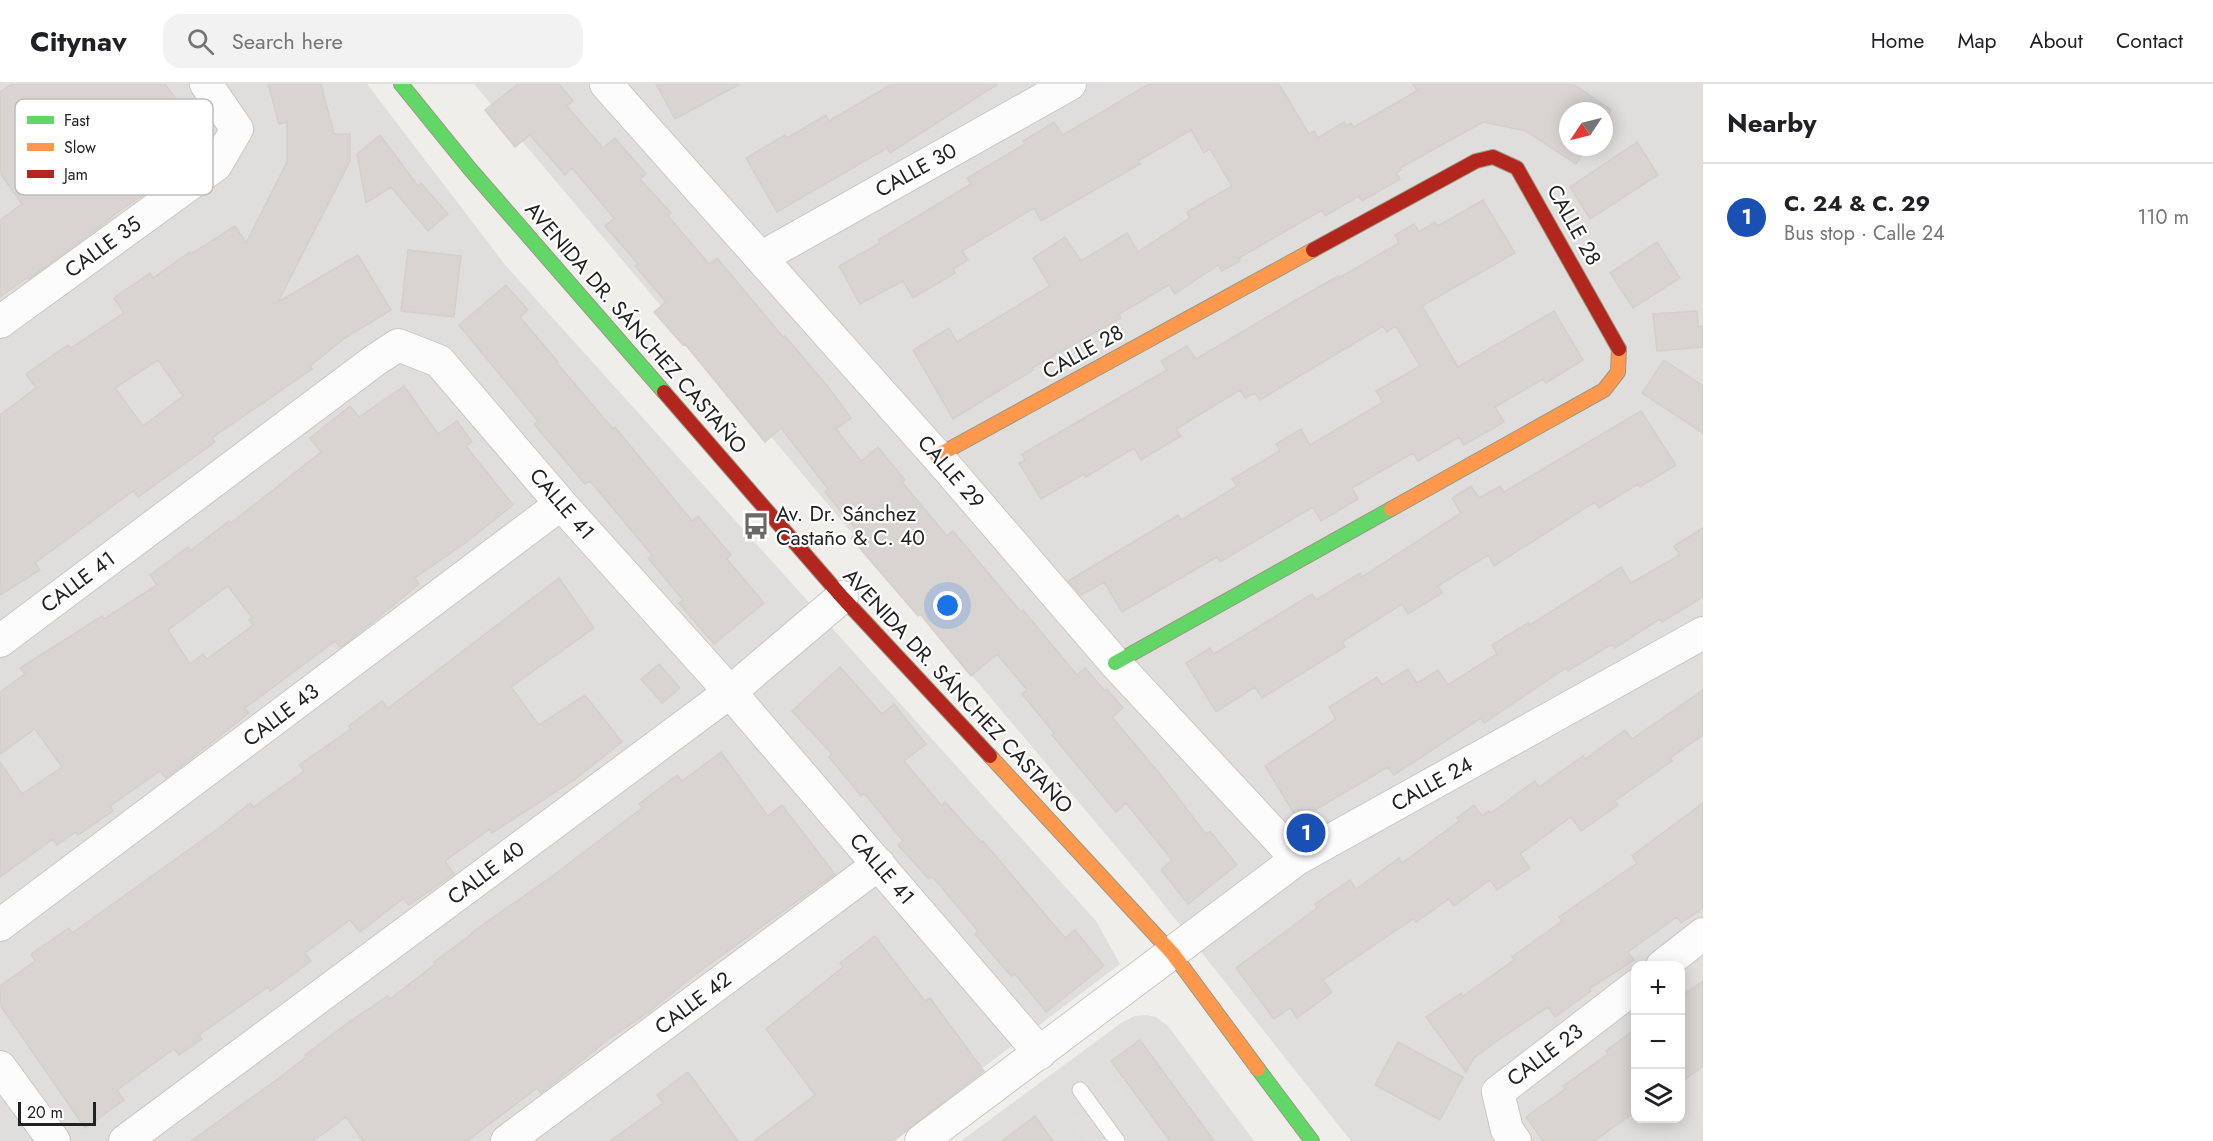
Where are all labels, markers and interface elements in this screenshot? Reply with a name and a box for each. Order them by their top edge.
search box [163,14,583,68]
text: Citynav [30,21,127,62]
icon: search [184,25,217,58]
text: Search here [232,25,343,57]
text: Home [1871,26,1924,56]
text: Map [1957,26,1997,56]
text: About [2030,26,2083,56]
text: Contact [2116,26,2183,56]
legend [15,99,213,195]
north arrow [1559,102,1613,156]
text: Nearby [1727,104,1816,142]
text: Fast [64,109,90,132]
street label: CALLE 30 [870,135,962,205]
text: Slow [64,136,96,159]
text: Jam [62,163,88,186]
street label: CALLE 28 [1540,179,1608,271]
text: C. 24 & C. 29 [1784,187,1930,219]
street label: AVENIDA DR. SÁNCHEZ CASTAÑO [518,195,754,461]
text: 1 [1741,203,1752,232]
text: 110 m [2137,203,2189,232]
street label: CALLE 35 [59,209,147,285]
text: Bus stop · Calle 24 [1784,219,1945,248]
street label: CALLE 28 [1037,318,1129,386]
street label: CALLE 29 [911,429,991,515]
street label: CALLE 41 [522,462,602,546]
place label: Av. Dr. Sánchez Castaño & C. 40 [776,499,925,553]
bus stop icon: Av. Dr. Sánchez Castaño & C. 40 [741,511,771,541]
street label: CALLE 41 [34,544,122,620]
street label: AVENIDA DR. SÁNCHEZ CASTAÑO [836,562,1080,820]
your location [933,591,962,620]
street label: CALLE 43 [237,676,325,754]
street label: CALLE 24 [1386,749,1478,819]
pin: 1 [1286,810,1326,855]
street label: CALLE 41 [842,827,922,911]
street label: CALLE 40 [441,834,531,912]
map controls [1631,961,1685,1123]
button: + [1631,961,1685,1015]
street label: CALLE 42 [648,964,738,1042]
button: − [1631,1015,1685,1069]
street label: CALLE 23 [1501,1017,1589,1093]
button: layers [1631,1069,1685,1123]
scale bar [18,1099,96,1126]
text: 20 m [27,1101,63,1124]

